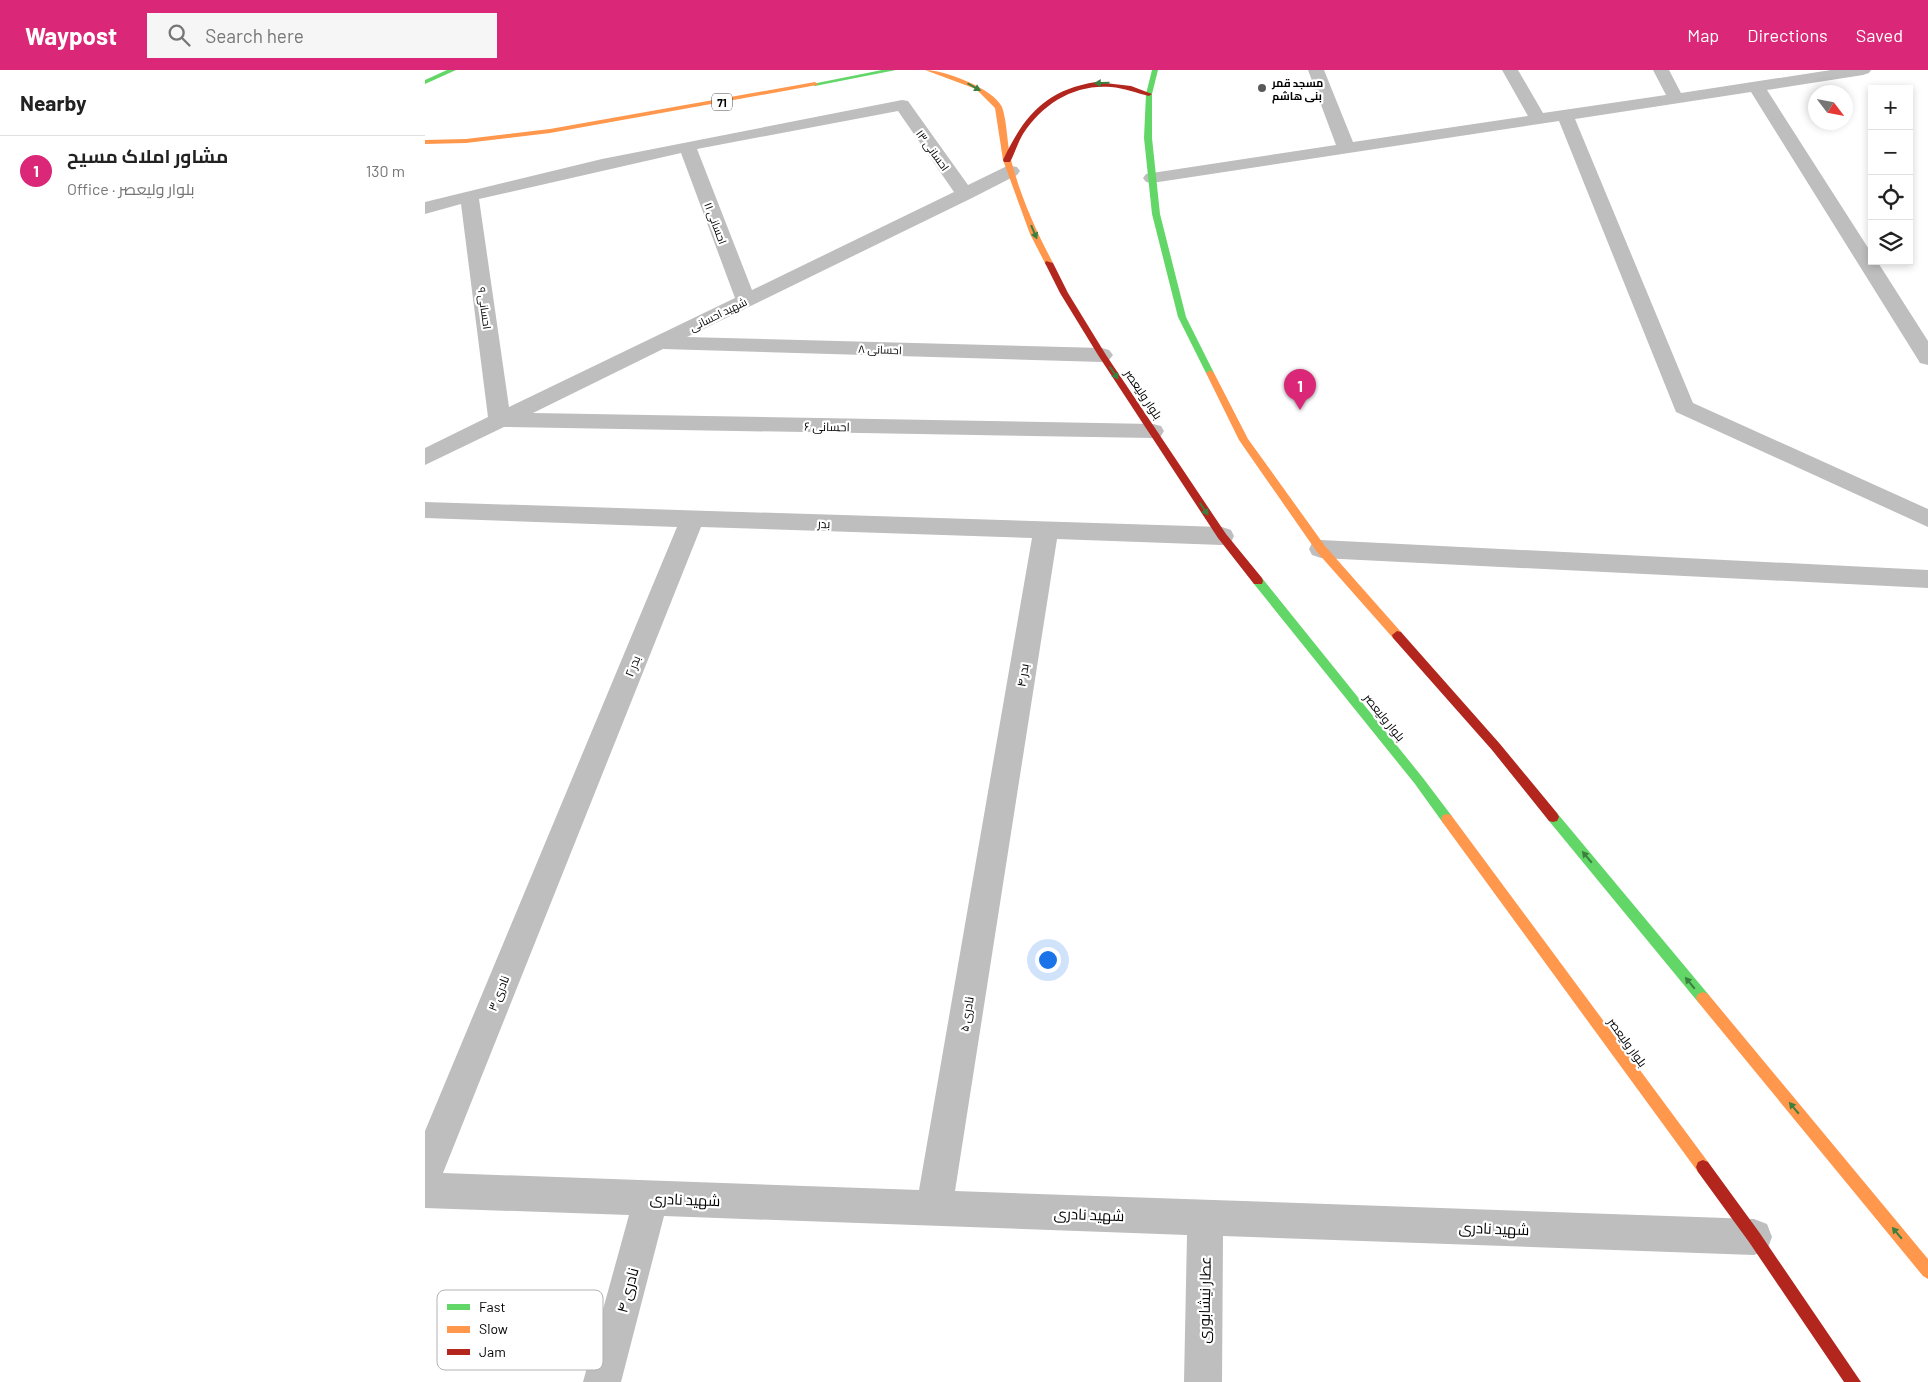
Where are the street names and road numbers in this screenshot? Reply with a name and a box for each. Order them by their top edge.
road number: 71 [712,94,732,111]
street label: احسانی ۱۳ [913,127,952,174]
street label: احسانی ۱۱ [701,200,730,246]
street label: احسانی ۹ [475,286,494,330]
street label: شهید احسانی [687,295,749,334]
street label: احسانی ۸ [858,342,902,357]
street label: بلوار ولیعصر [1121,366,1166,422]
street label: احسانی ۶ [804,419,850,434]
street label: بدر [816,516,831,531]
street label: بدر ۲ [621,653,643,679]
street label: بدر ۴ [1013,662,1032,688]
street label: بلوار ولیعصر [1360,690,1408,744]
street label: نادری ۳ [485,973,512,1013]
street label: نادری ۵ [956,995,977,1033]
street label: بلوار ولیعصر [1604,1014,1650,1070]
street label: شهید نادری [649,1189,721,1211]
street label: شهید نادری [1053,1204,1125,1226]
street label: شهید نادری [1458,1218,1530,1240]
street label: عطار نیشابوری [1194,1256,1216,1344]
street label: نادری ۴ [612,1265,644,1315]

